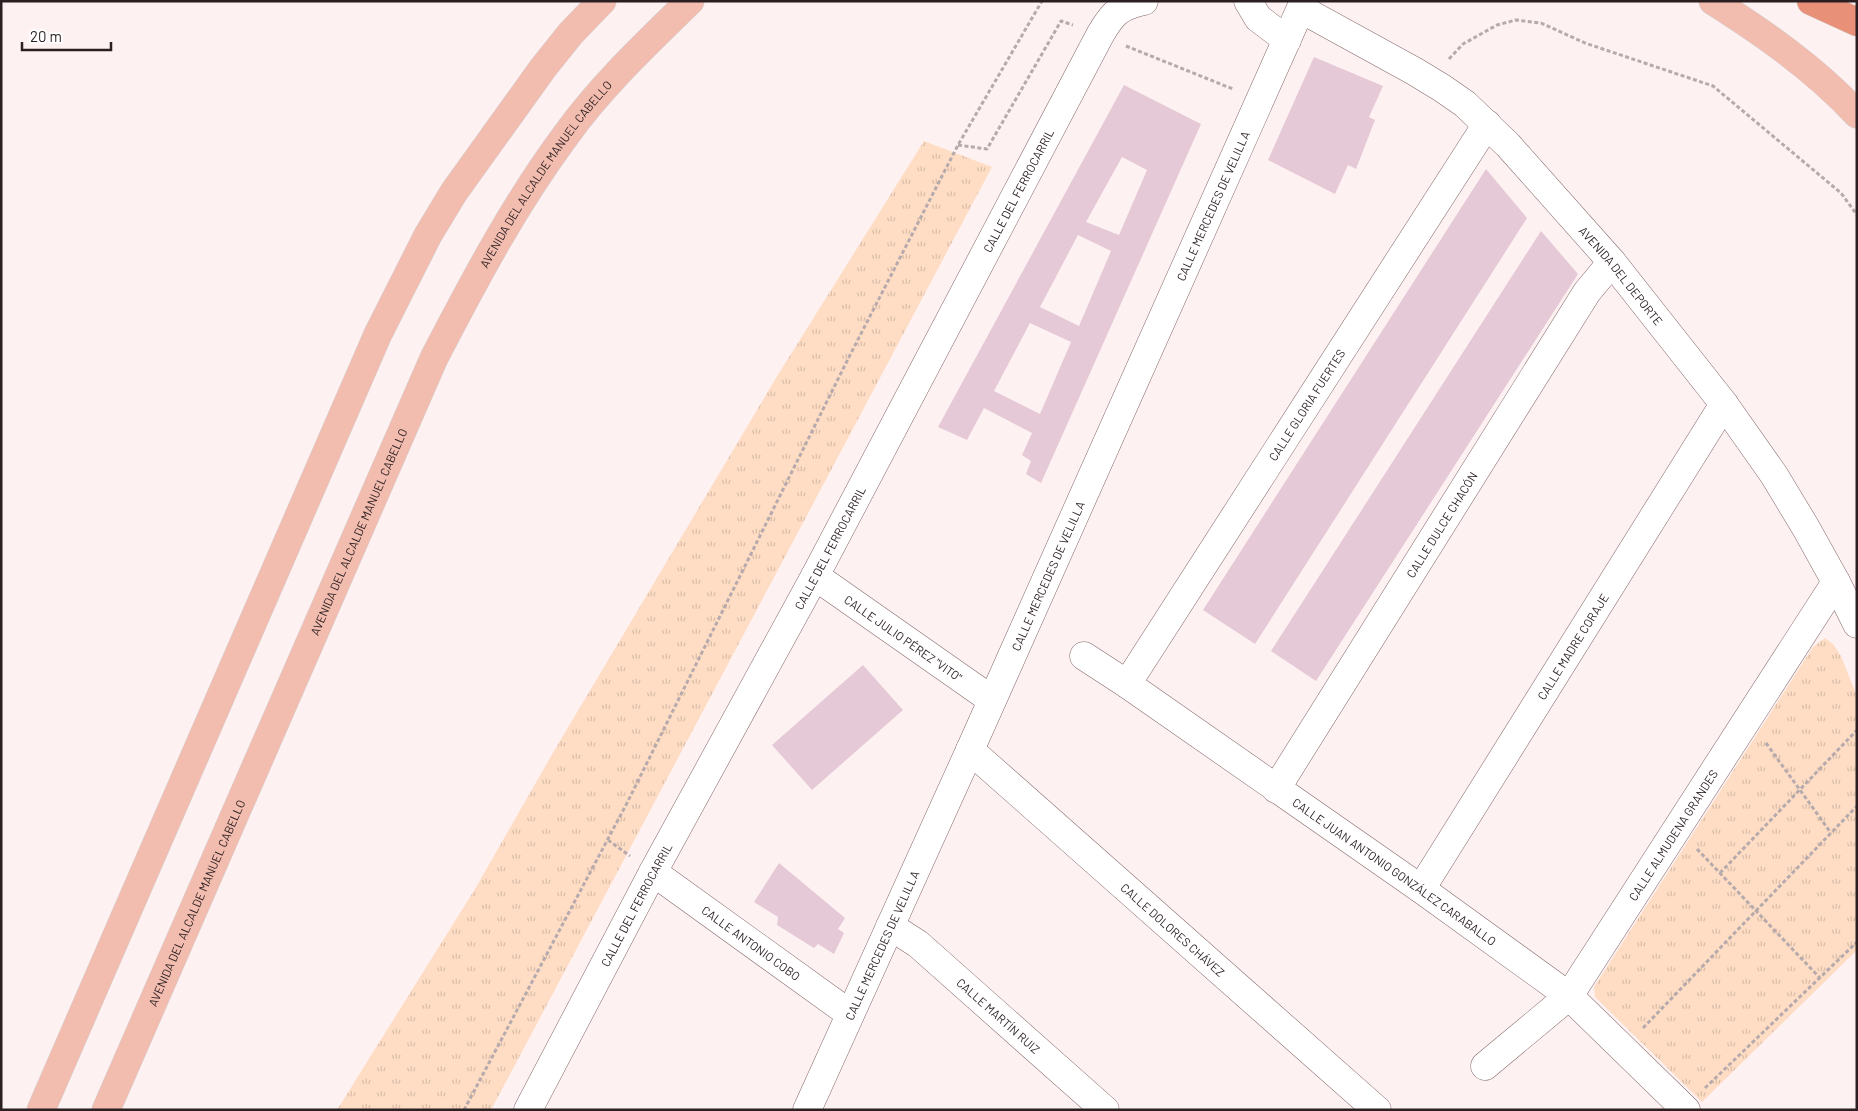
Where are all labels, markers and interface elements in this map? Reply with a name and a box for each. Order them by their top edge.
scale bar [22,20,111,52]
text: 20 m [30,27,62,45]
street label: AVENIDA DEL ALCALDE MANUEL CABELLO [477,78,614,270]
street label: CALLE DEL FERROCARRIL [980,126,1056,255]
street label: CALLE MERCEDES DE VELILLA [1173,129,1252,283]
street label: AVENIDA DEL DEPORTE [1577,223,1666,328]
street label: CALLE GLORIA FUERTES [1265,346,1348,463]
street label: AVENIDA DEL ALCALDE MANUEL CABELLO [307,426,410,637]
street label: CALLE DULCE CHACÓN [1403,469,1480,580]
street label: CALLE DEL FERROCARRIL [791,484,868,612]
street label: CALLE MERCEDES DE VELILLA [1008,499,1087,653]
street label: CALLE MADRE CORAJE [1534,591,1611,702]
street label: CALLE JULIO PÉREZ "VITO" [842,592,965,684]
street label: CALLE ALMUDENA GRANDES [1626,767,1720,903]
street label: CALLE JUAN ANTONIO GONZÁLEZ CARABALLO [1290,795,1499,948]
street label: AVENIDA DEL ALCALDE MANUEL CABELLO [145,797,248,1008]
street label: CALLE DEL FERROCARRIL [598,841,675,969]
street label: CALLE MERCEDES DE VELILLA [842,868,922,1022]
street label: CALLE DOLORES CHÁVEZ [1118,880,1228,979]
street label: CALLE ANTONIO COBO [699,903,803,983]
street label: CALLE MARTÍN RUIZ [954,975,1043,1056]

